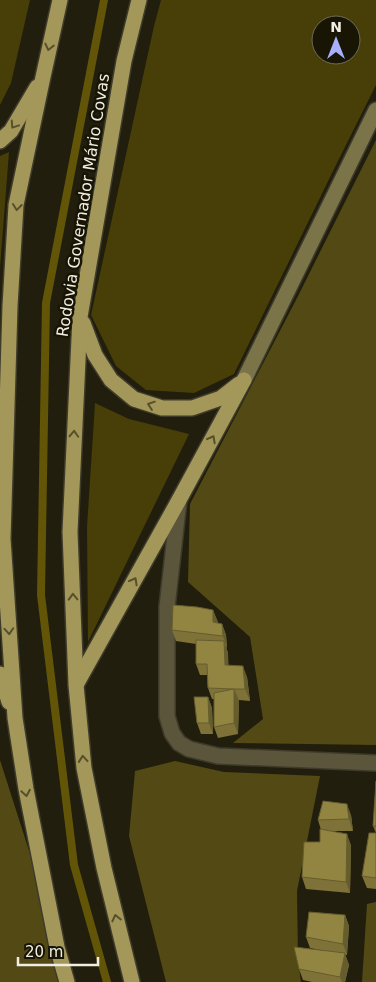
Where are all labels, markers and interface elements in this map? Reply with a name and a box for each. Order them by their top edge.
north arrow [311,15,361,65]
text: N [330,19,342,35]
one-way arrow [44,43,55,52]
street label: Rodovia Governador Mário Covas [53,72,113,338]
one-way arrow [11,119,20,129]
one-way arrow [12,203,23,211]
one-way arrow [148,401,156,411]
one-way arrow [69,430,80,438]
one-way arrow [206,435,216,444]
one-way arrow [128,577,138,586]
one-way arrow [67,592,78,600]
one-way arrow [4,627,15,635]
one-way arrow [77,755,88,763]
one-way arrow [21,788,31,797]
one-way arrow [111,913,122,922]
scale bar [18,934,98,966]
text: 20 m [25,943,63,961]

